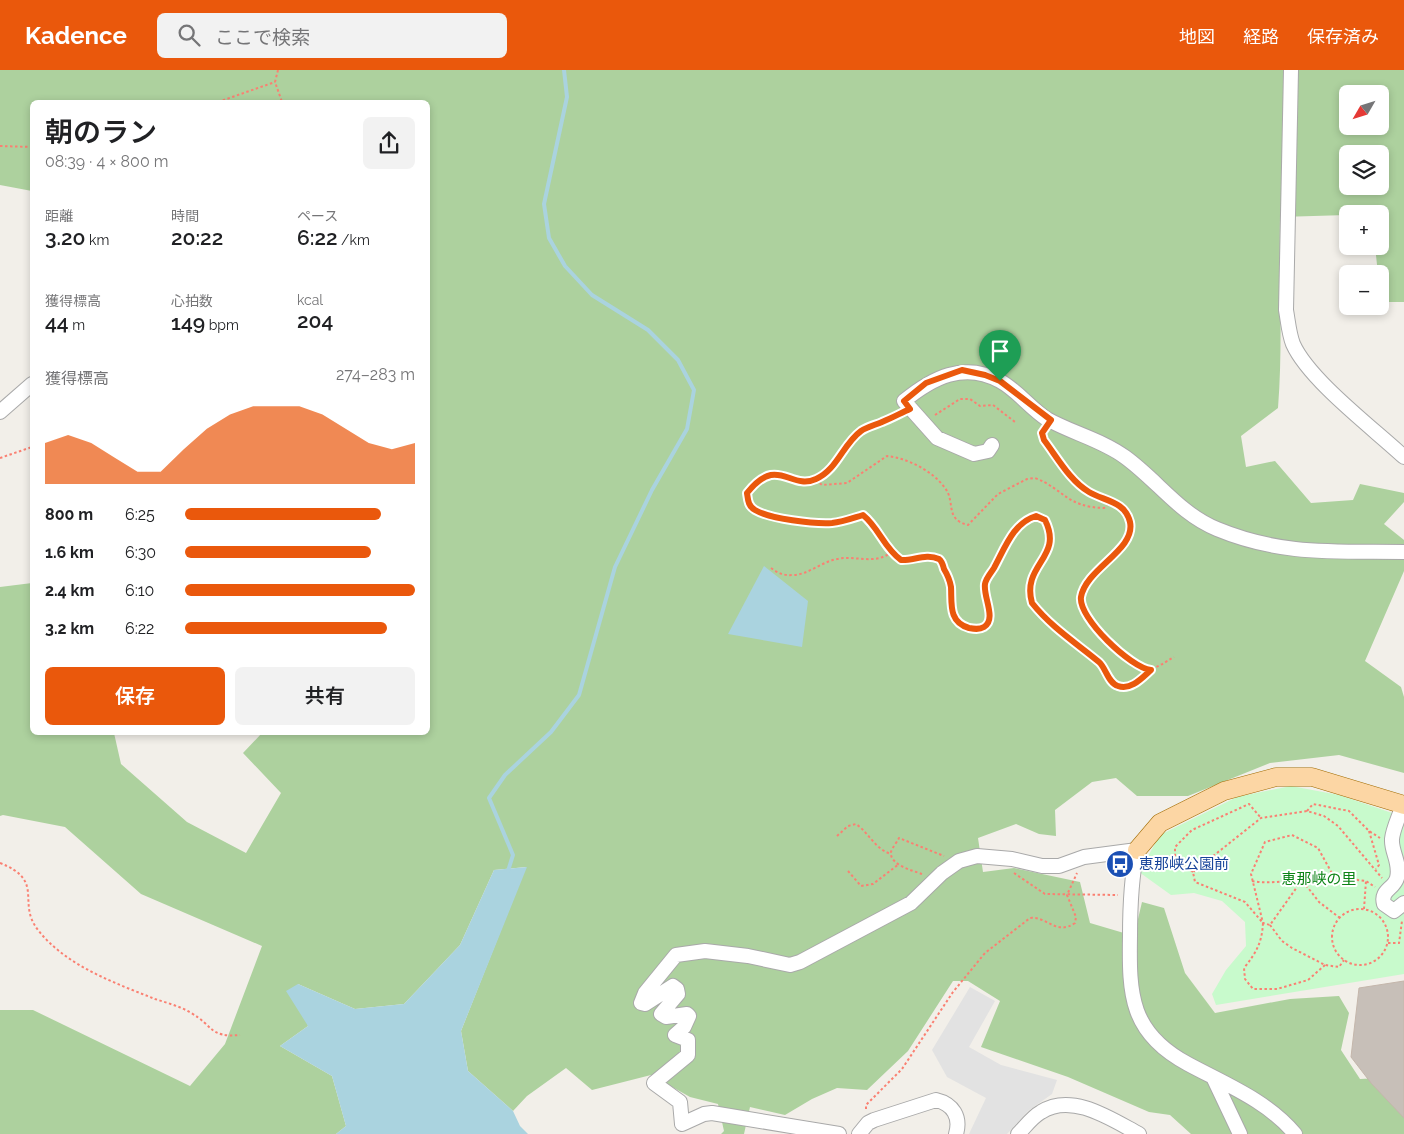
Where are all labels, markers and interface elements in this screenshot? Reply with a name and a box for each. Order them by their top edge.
search box [157,13,507,58]
text: Kadence [25,21,127,50]
icon: search [175,21,203,49]
text: ここで検索 [215,26,310,48]
text: 地図 [1179,26,1215,47]
text: 経路 [1243,26,1279,47]
text: 保存済み [1307,26,1379,47]
north arrow [1339,85,1389,135]
map controls [1339,85,1389,315]
text: 朝のラン [45,116,157,149]
button: share [363,117,415,169]
button: layers [1339,145,1389,195]
text: 08:39 · 4 × 800 m [45,152,168,171]
button: + [1339,205,1389,255]
text: 距離 [45,208,73,224]
text: 時間 [171,208,199,224]
text: ペース [297,208,338,224]
text: 3.20 [45,225,85,250]
text: 20:22 [171,225,223,250]
text: 6:22 [297,225,338,250]
text: km [85,232,109,248]
text: /km [338,232,370,248]
button: − [1339,265,1389,315]
text: kcal [297,292,323,308]
text: 獲得標高 [45,293,101,309]
text: 心拍数 [171,293,213,309]
text: 204 [297,308,333,333]
text: 44 [45,310,69,335]
text: 149 [171,310,205,335]
text: m [69,317,85,333]
text: bpm [205,317,239,333]
pin [979,330,1021,381]
icon: arrive [986,337,1014,365]
text: 274–283 m [336,365,415,384]
text: 獲得標高 [45,369,109,388]
text: 800 m [45,505,93,524]
text: 6:25 [125,505,155,524]
text: 1.6 km [45,543,94,562]
text: 6:30 [125,543,156,562]
text: 2.4 km [45,581,94,600]
text: 6:10 [125,581,154,600]
text: 3.2 km [45,619,94,638]
text: 6:22 [125,619,154,638]
button: 保存 [45,667,225,725]
button: 共有 [235,667,415,725]
bus stop icon: 恵那峡公園前 [1105,849,1135,879]
place label: 恵那峡公園前 [1139,855,1229,873]
park label: 恵那峡の里 [1281,870,1357,888]

